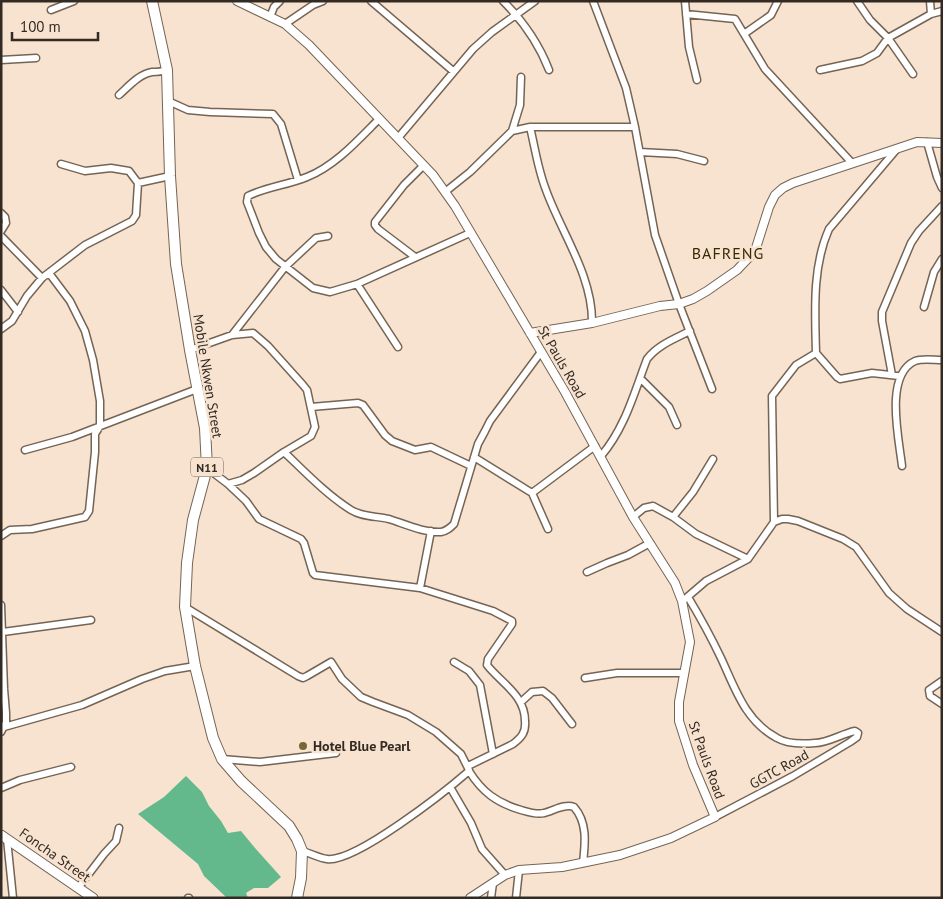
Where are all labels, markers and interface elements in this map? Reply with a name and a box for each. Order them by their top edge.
scale bar [12,10,99,42]
text: 100 m [20,17,61,36]
district label: BAFRENG [692,243,764,263]
street label: Mobile Nkwen Street [189,313,227,440]
street label: St Pauls Road [534,322,590,402]
road number: N11 [191,458,223,477]
street label: St Pauls Road [685,719,729,801]
place label: Hotel Blue Pearl [313,737,411,755]
marker: Hotel Blue Pearl [297,740,309,752]
street label: GGTC Road [746,745,812,793]
street label: Foncha Street [16,824,94,886]

